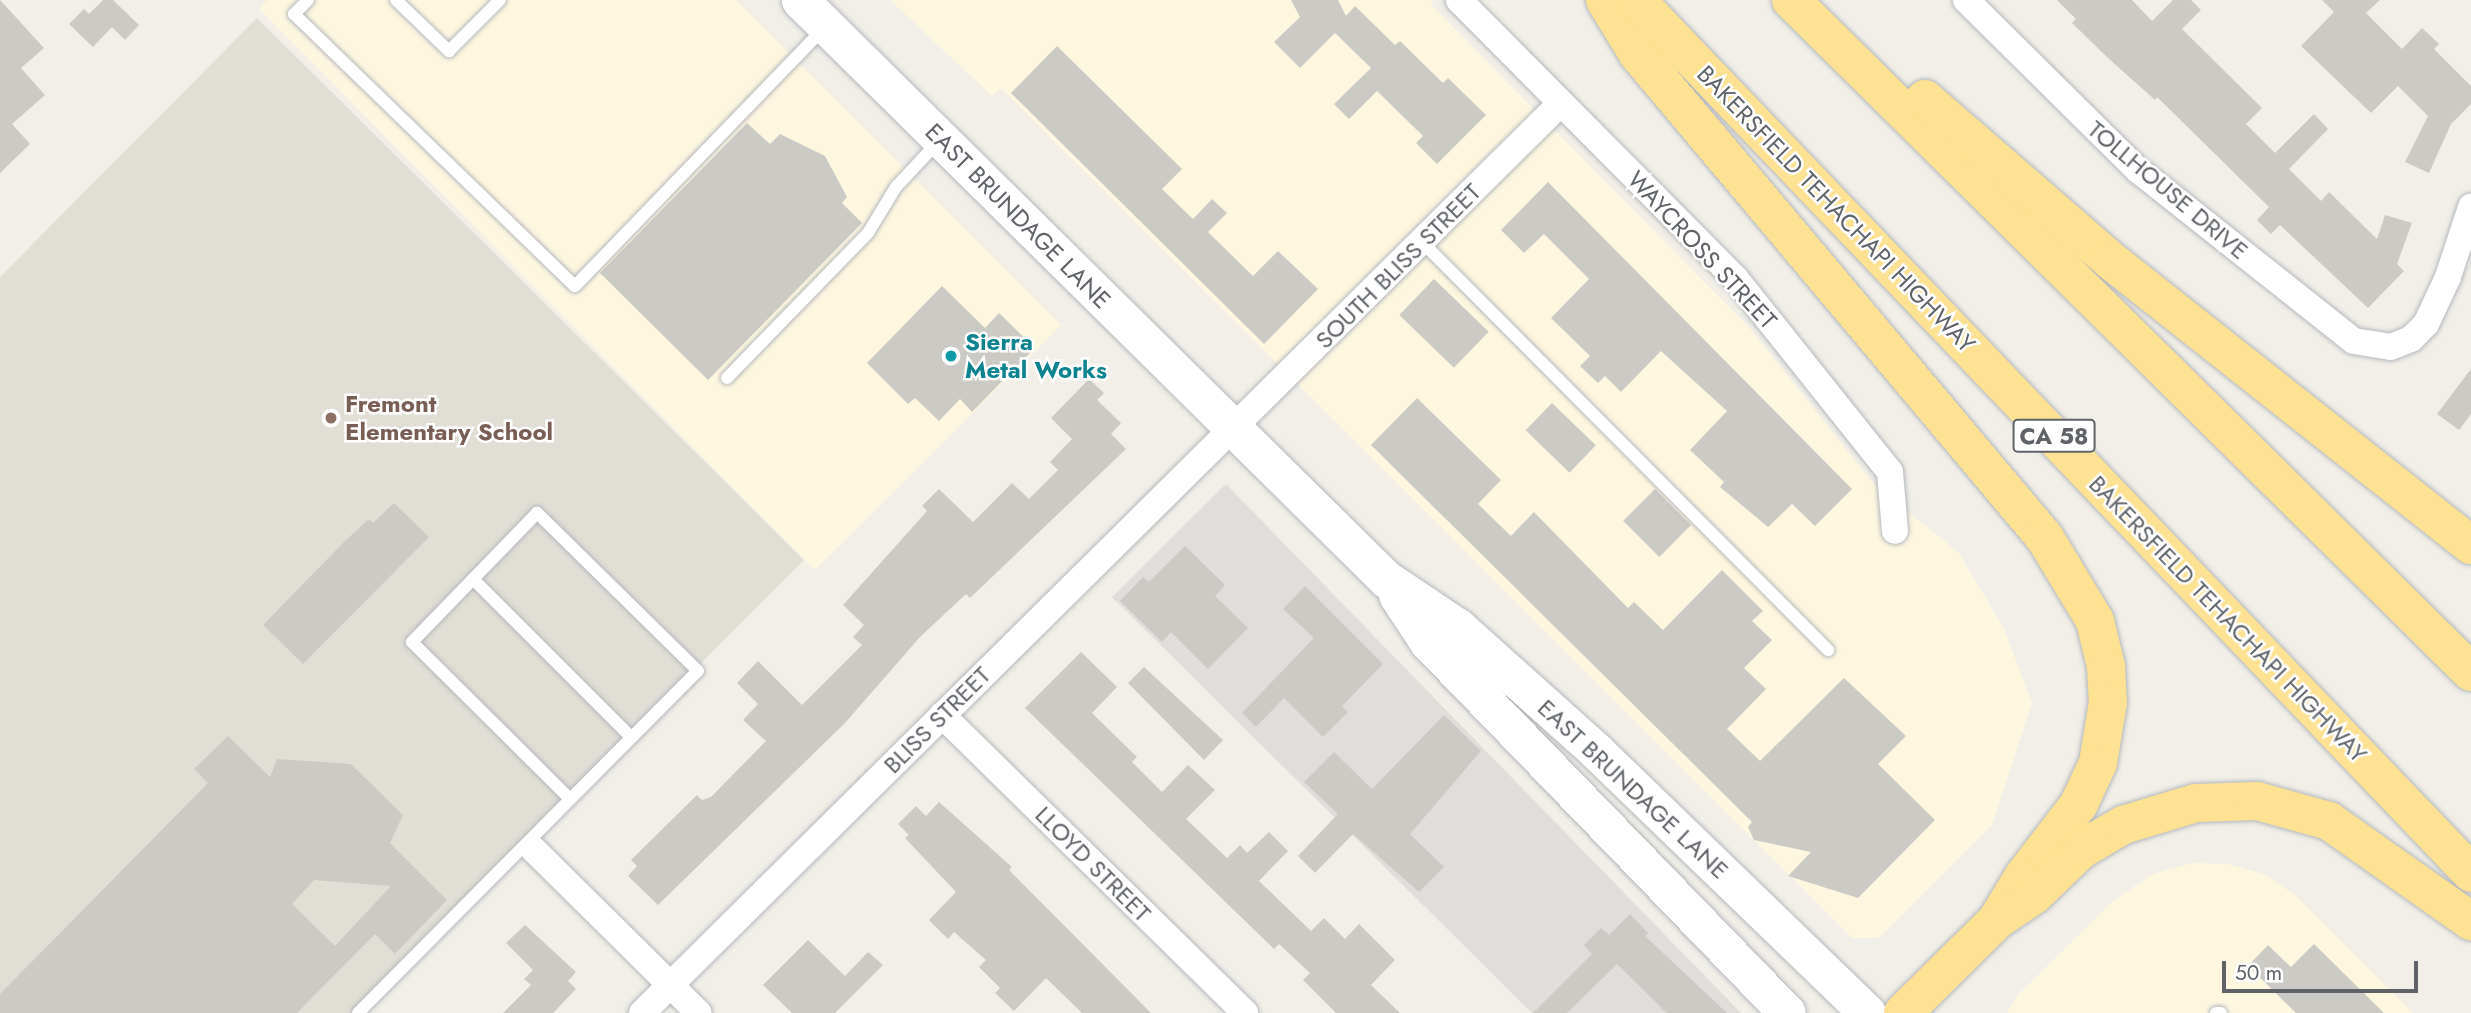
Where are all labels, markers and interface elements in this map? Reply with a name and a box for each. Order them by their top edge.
street label: BAKERSFIELD TEHACHAPI HIGHWAY [1691,60,1981,358]
street label: TOLLHOUSE DRIVE [2082,115,2254,265]
street label: EAST BRUNDAGE LANE [919,117,1117,315]
street label: WAYCROSS STREET [1621,165,1783,335]
street label: SOUTH BLISS STREET [1309,177,1487,355]
place label: Sierra Metal Works [965,328,1107,384]
marker: Sierra Metal Works [943,348,959,364]
place label: Fremont Elementary School [345,390,553,446]
marker: Fremont Elementary School [323,410,339,426]
road number: CA 58 [2012,416,2096,456]
street label: BAKERSFIELD TEHACHAPI HIGHWAY [2083,470,2373,768]
street label: BLISS STREET [878,661,996,779]
street label: EAST BRUNDAGE LANE [1532,693,1734,885]
street label: LLOYD STREET [1029,800,1157,928]
scale bar [2226,946,2422,990]
text: 50 m [2235,958,2282,988]

